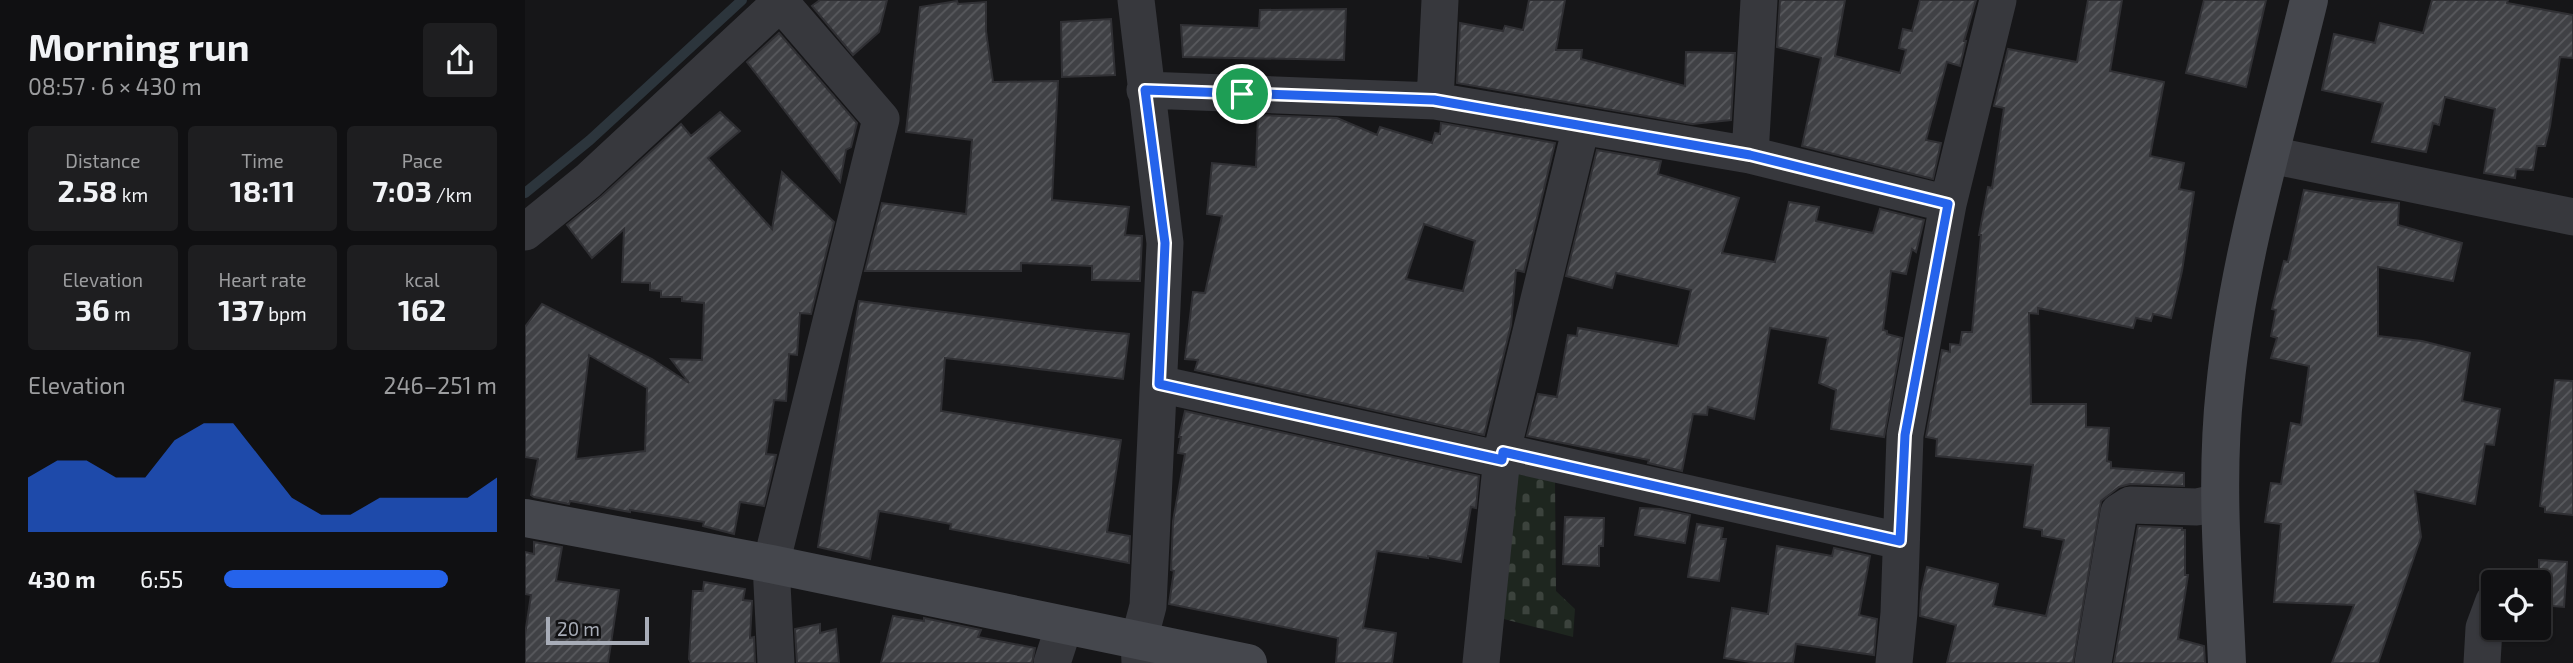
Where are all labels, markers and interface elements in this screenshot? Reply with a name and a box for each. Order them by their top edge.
text: Morning run [28,23,249,69]
button: share [423,23,497,97]
pin [1212,64,1272,124]
text: 08:57 · 6 × 430 m [28,72,202,100]
icon: arrive [1223,75,1261,113]
text: Distance [65,149,140,172]
text: Time [241,149,284,172]
text: Pace [402,149,443,172]
text: 2.58 [58,172,118,208]
text: 18:11 [230,172,295,208]
text: 7:03 [372,172,432,208]
text: km [118,183,148,206]
text: /km [432,183,472,206]
text: Elevation [63,268,143,291]
text: Heart rate [219,268,306,291]
text: kcal [405,268,440,291]
text: 36 [75,291,110,327]
text: 137 [218,291,264,327]
text: 162 [398,291,446,327]
text: m [110,302,131,325]
text: bpm [264,302,307,325]
text: Elevation [28,371,126,399]
text: 246–251 m [383,371,497,399]
text: 430 m [28,565,95,593]
text: 6:55 [140,565,183,593]
map controls [2481,570,2551,640]
button: locate [2481,570,2551,640]
scale bar [546,614,649,646]
text: 20 m [557,617,600,640]

